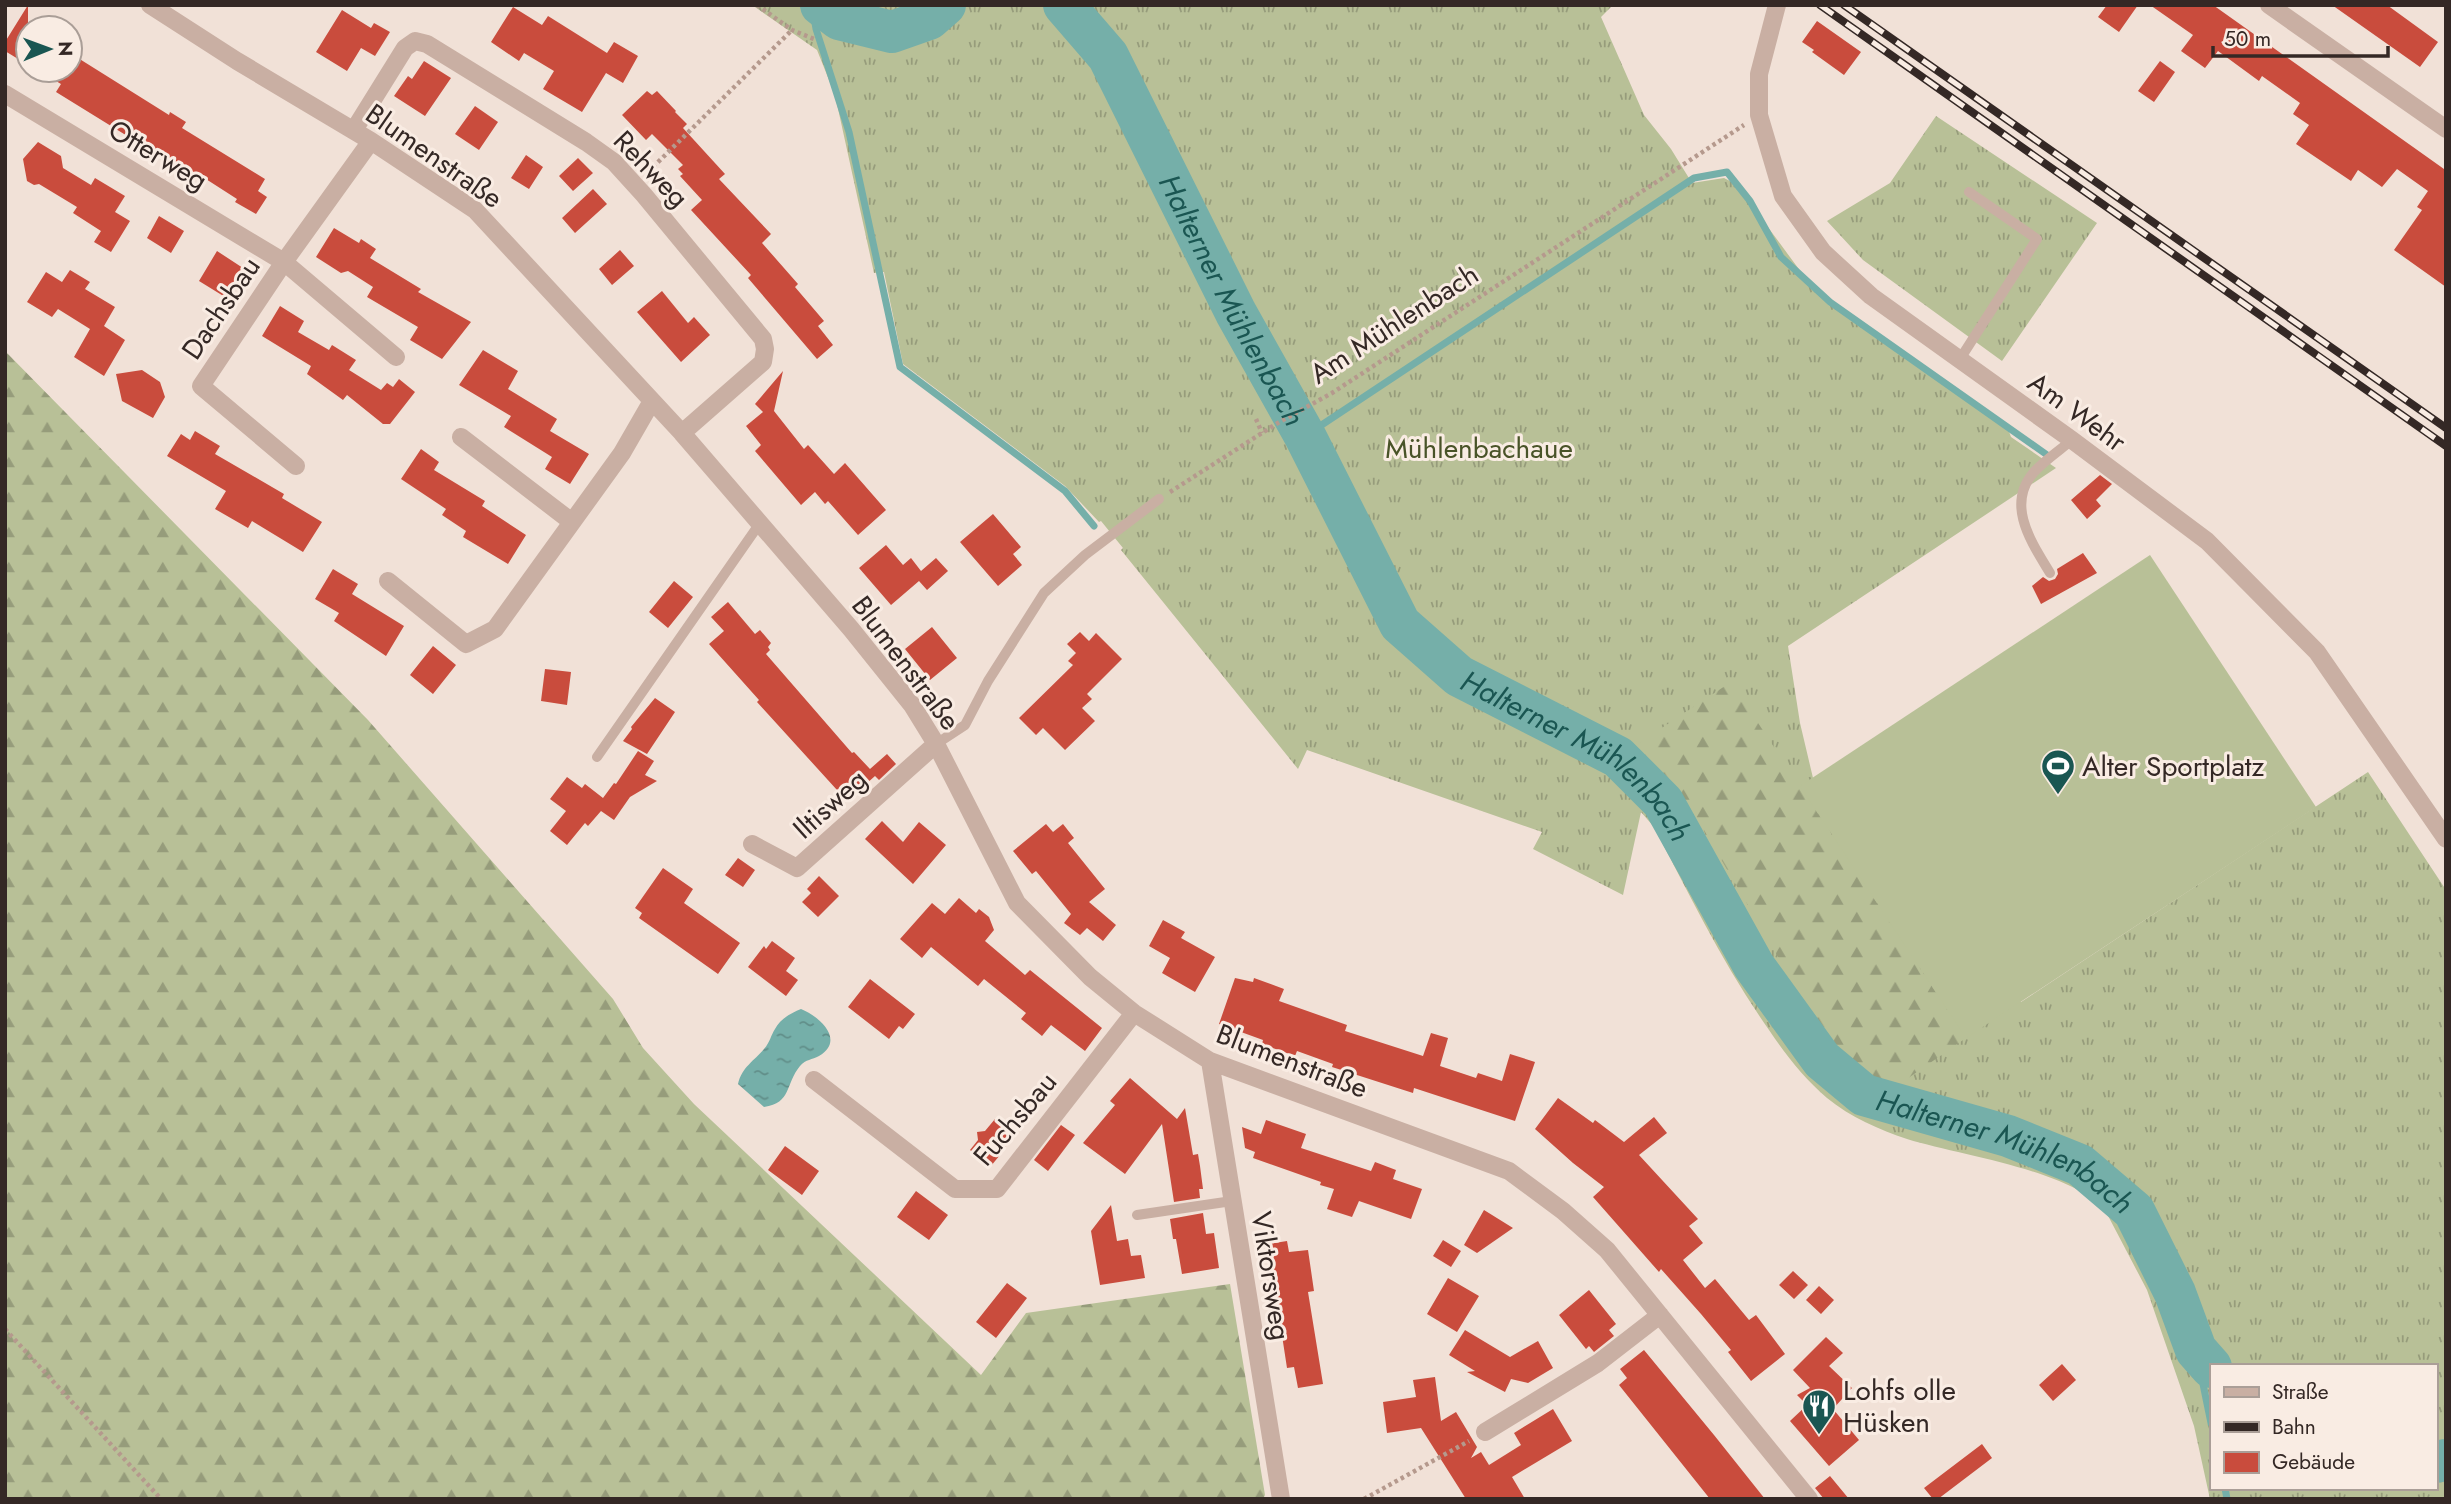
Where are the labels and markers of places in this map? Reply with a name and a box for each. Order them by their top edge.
place label: Alter Sportplatz [2082,746,2265,787]
sports icon: Alter Sportplatz [2039,747,2077,796]
place label: Lohfs olle Hüsken [1843,1370,1956,1443]
restaurant icon: Lohfs olle Hüsken [1800,1387,1838,1436]

